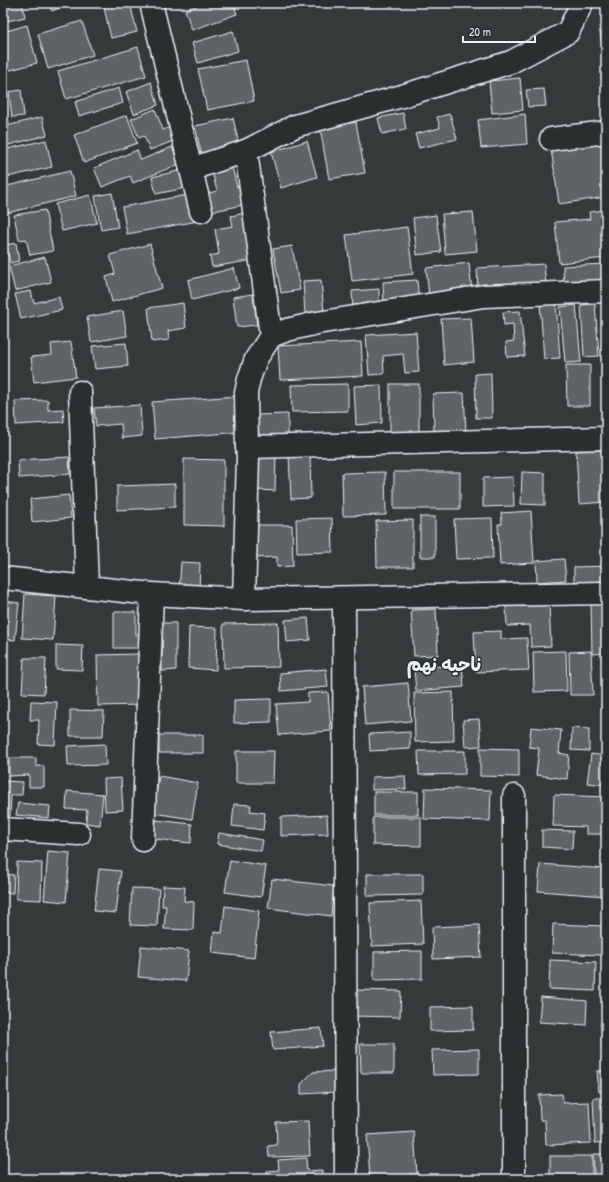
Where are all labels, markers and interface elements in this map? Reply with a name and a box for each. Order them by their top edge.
scale bar [463,18,535,44]
text: 20 m [469,23,491,40]
district label: ناحیه نهم [407,651,481,679]

